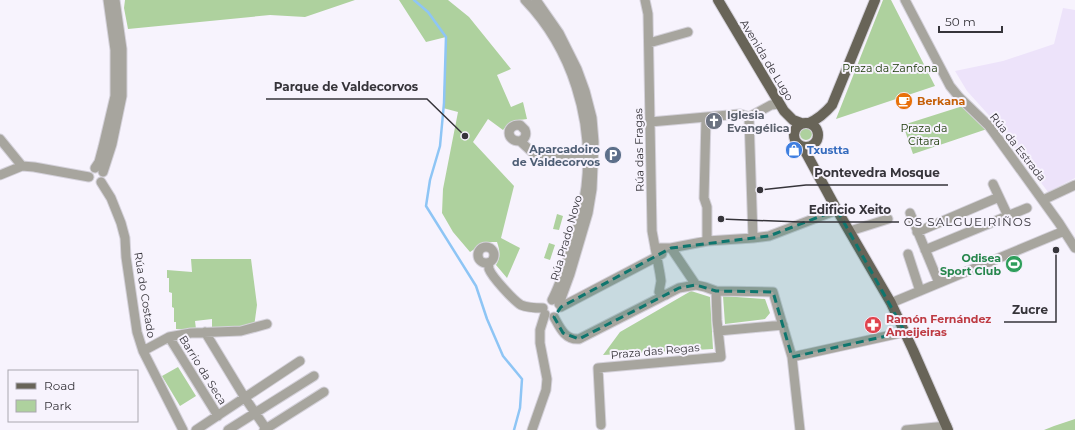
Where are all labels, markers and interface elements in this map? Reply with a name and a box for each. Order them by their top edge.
scale bar [939,8,1002,34]
text: 50 m [945,14,976,29]
street label: Avenida de Lugo [737,17,797,103]
park label: Praza da Zanfona [842,61,938,75]
callout: Parque de Valdecorvos [266,75,427,99]
text: Parque de Valdecorvos [274,79,419,94]
cafe icon: Berkana [894,91,914,111]
place label: Berkana [917,94,966,108]
street label: Rúa das Fragas [631,107,647,192]
place label: Iglesia Evangélica [727,108,790,135]
street label: Rúa da Estrada [987,110,1049,184]
church icon: Iglesia Evangélica [704,111,724,131]
park label: Praza da Cítara [900,121,948,148]
shop icon: Txustta [784,140,804,160]
place label: Aparcadoiro de Valdecorvos [512,142,600,169]
place label: Txustta [807,143,850,157]
parking icon: Aparcadoiro de Valdecorvos [603,145,623,165]
callout: Pontevedra Mosque [806,161,948,185]
text: Pontevedra Mosque [814,165,940,180]
street label: Rúa Prado Novo [547,193,585,282]
callout: Edificio Xeito [800,198,899,222]
text: Edificio Xeito [809,202,891,217]
district label: OS SALGUEIRIÑOS [904,214,1032,229]
street label: Rúa do Costado [131,251,159,339]
place label: Odisea Sport Club [940,251,1001,278]
sports icon: Odisea Sport Club [1004,254,1024,274]
callout: Zucre [1004,298,1056,322]
text: Zucre [1012,302,1048,317]
place label: Ramón Fernández Ameijeiras [885,312,991,339]
pharmacy icon: Ramón Fernández Ameijeiras [863,315,883,335]
street label: Barrio da Seca [176,333,230,407]
street label: Praza das Regas [610,340,701,362]
legend [8,370,138,422]
text: Road [44,378,75,393]
text: Park [44,398,72,413]

